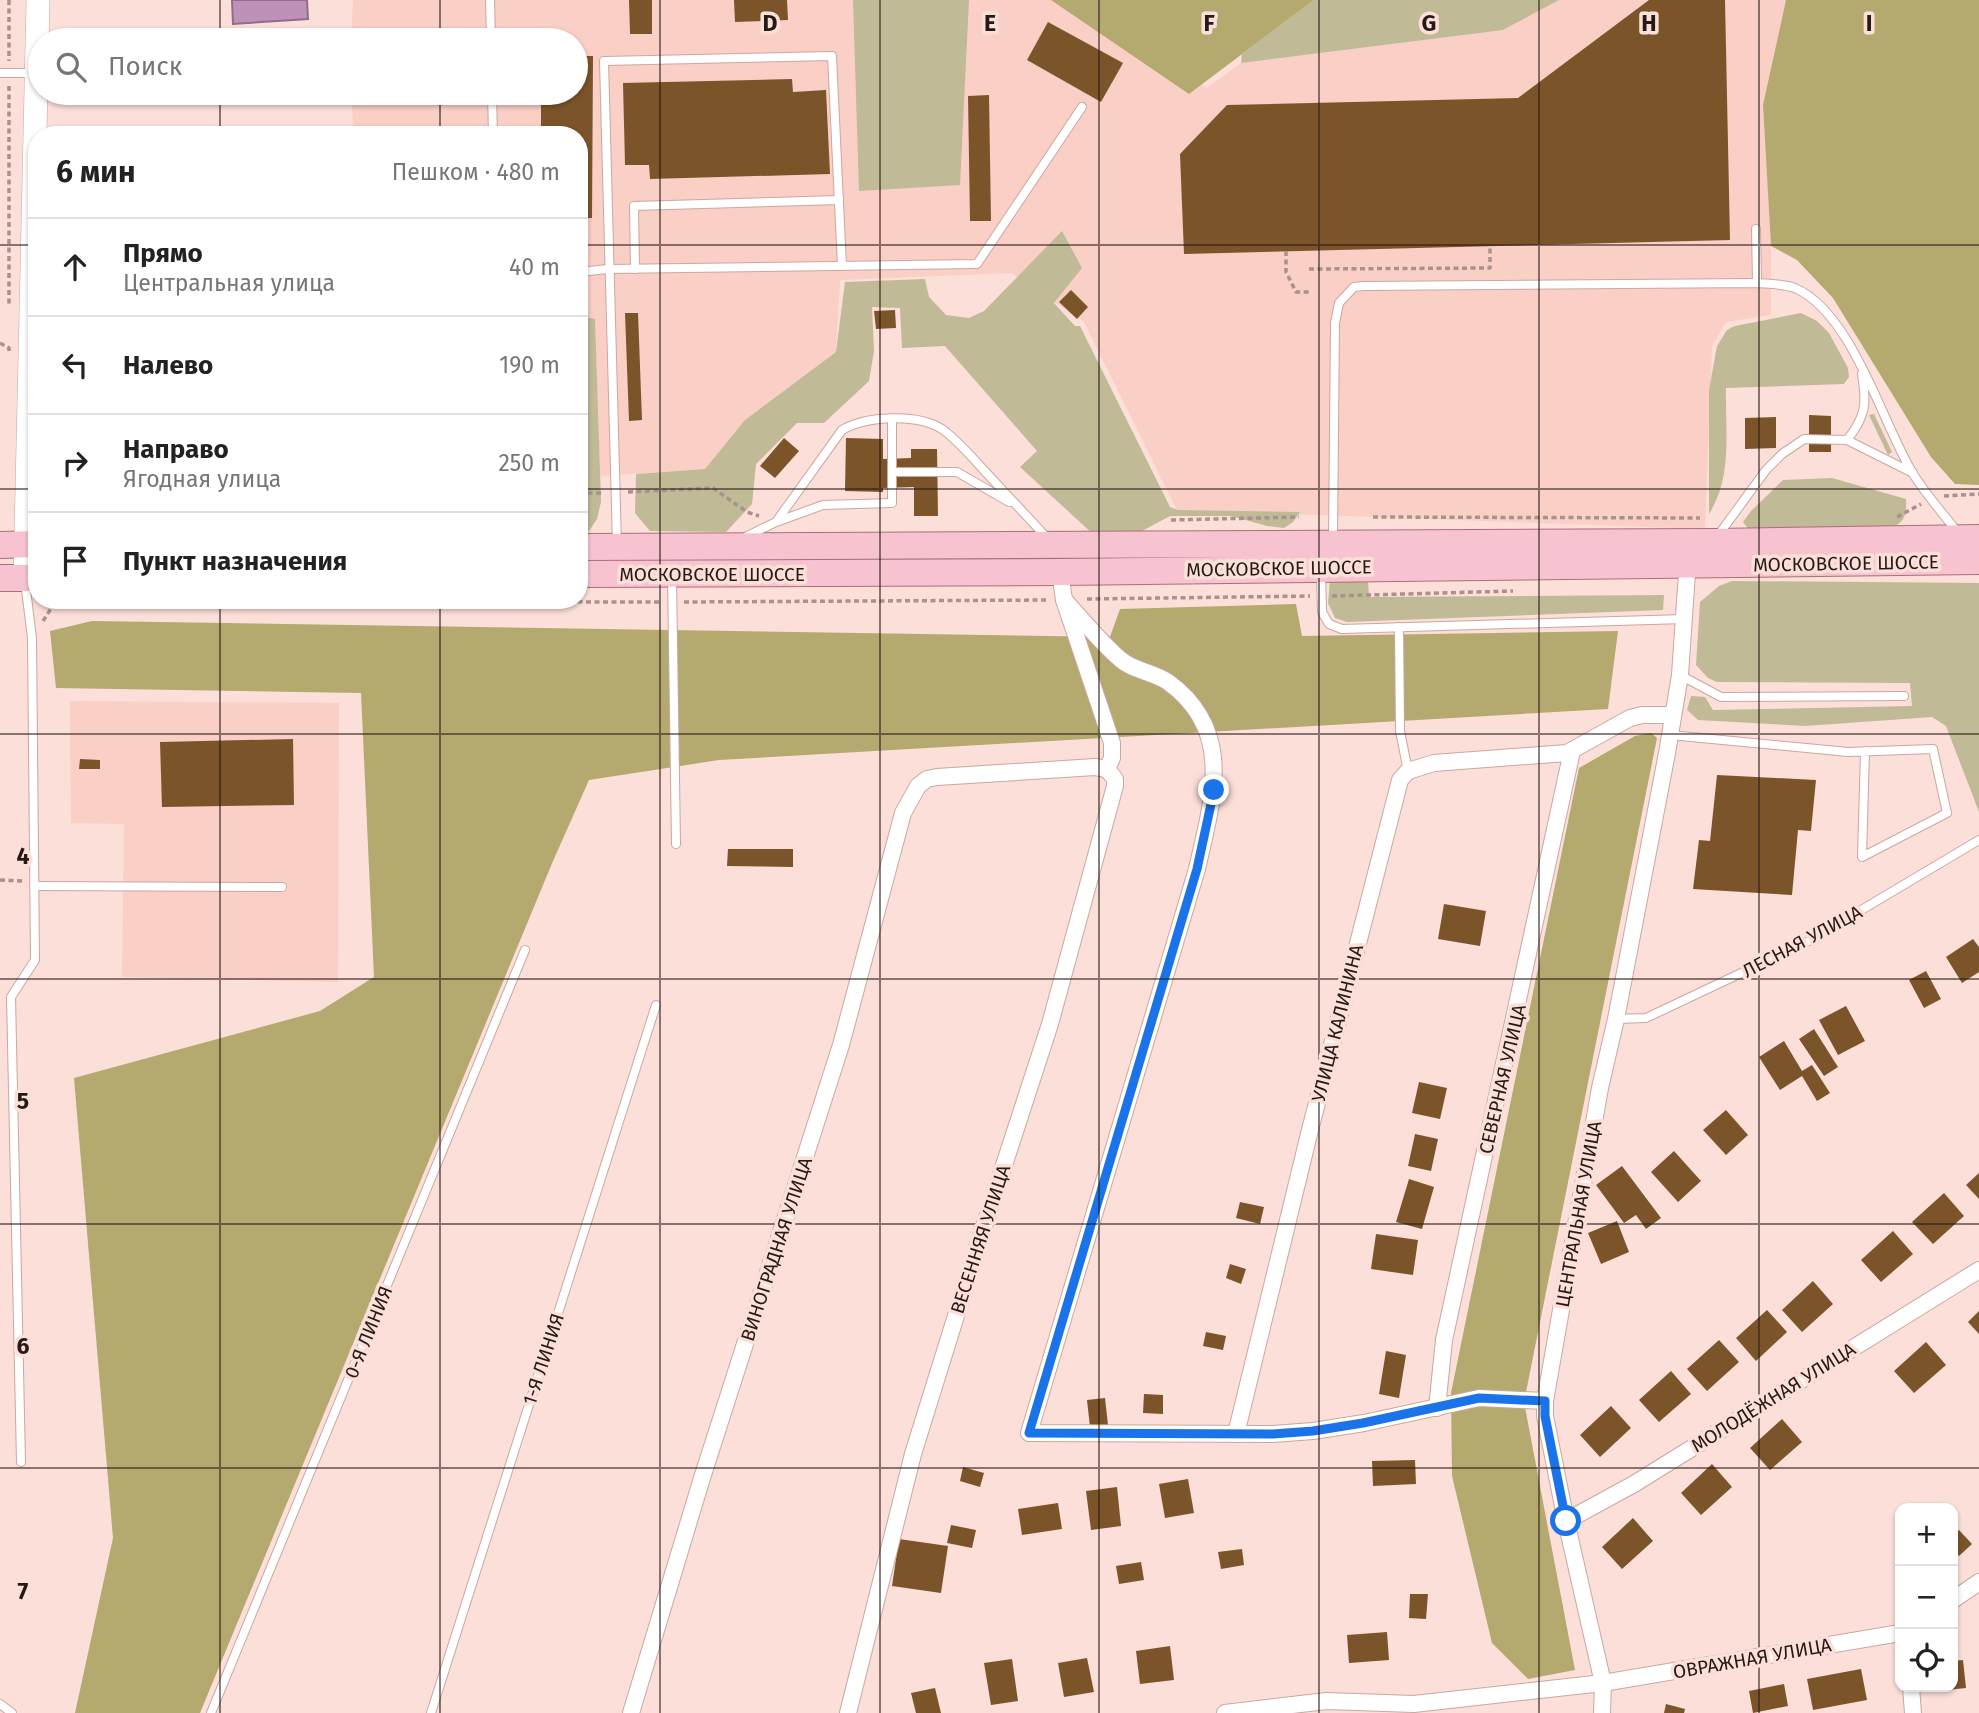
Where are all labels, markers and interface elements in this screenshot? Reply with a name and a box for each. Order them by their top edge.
text: D [763,9,778,37]
text: E [984,9,996,37]
text: F [1203,9,1215,37]
text: G [1422,9,1436,37]
text: H [1641,9,1657,37]
text: I [1866,9,1872,37]
search box [28,28,588,105]
icon: search [52,48,90,86]
text: Поиск [108,51,182,82]
text: 6 мин [56,154,136,190]
text: Пешком · 480 m [392,158,560,186]
text: Прямо [123,238,203,269]
icon: ahead [56,248,94,286]
text: 40 m [509,253,560,281]
text: Центральная улица [123,269,335,297]
icon: left [56,346,94,384]
text: Налево [123,350,213,381]
text: 190 m [499,351,560,379]
text: Направо [123,434,229,465]
icon: right [56,444,94,482]
text: 250 m [498,449,560,477]
text: Ягодная улица [123,465,281,493]
icon: arrive [56,542,94,580]
text: Пункт назначения [123,546,347,577]
street label: МОСКОВСКОЕ ШОССЕ [1753,550,1939,577]
street label: МОСКОВСКОЕ ШОССЕ [1186,555,1372,582]
street label: МОСКОВСКОЕ ШОССЕ [619,563,805,586]
route end [1198,774,1229,805]
text: 4 [17,842,30,870]
street label: ЛЕСНАЯ УЛИЦА [1738,900,1866,983]
street label: УЛИЦА КАЛИНИНА [1307,942,1368,1104]
street label: СЕВЕРНАЯ УЛИЦА [1474,1002,1531,1156]
text: 5 [17,1087,29,1115]
street label: ЦЕНТРАЛЬНАЯ УЛИЦА [1551,1119,1606,1309]
street label: ВИНОГРАДНАЯ УЛИЦА [736,1154,817,1344]
street label: ВЕСЕННЯЯ УЛИЦА [946,1162,1015,1316]
street label: 0-Я ЛИНИЯ [340,1283,397,1382]
street label: 1-Я ЛИНИЯ [518,1310,569,1408]
text: 6 [17,1332,30,1360]
street label: МОЛОДЁЖНАЯ УЛИЦА [1687,1337,1860,1457]
map controls [1895,1503,1958,1692]
button: + [1895,1503,1958,1566]
route start [1550,1505,1581,1536]
button: − [1895,1566,1958,1629]
text: 7 [18,1577,29,1605]
button: locate [1895,1629,1958,1692]
street label: ОВРАЖНАЯ УЛИЦА [1671,1633,1833,1684]

